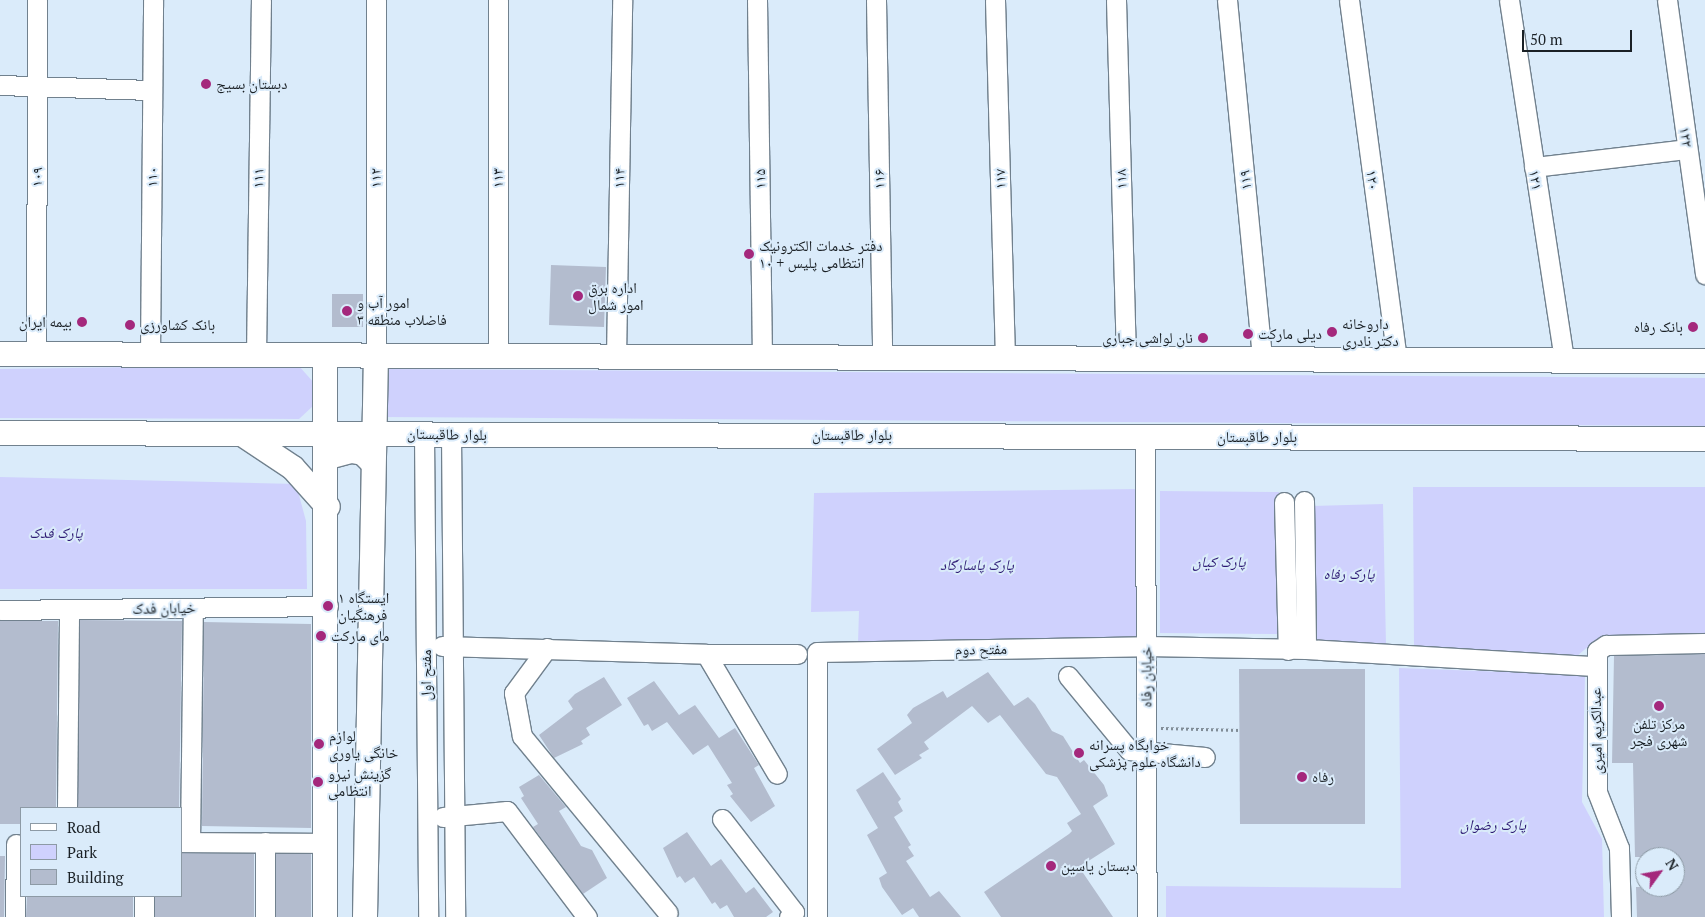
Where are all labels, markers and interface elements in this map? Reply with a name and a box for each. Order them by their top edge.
scale bar [1525,20,1635,52]
text: 50 m [1530,29,1563,49]
place label: دبستان بسیج [216,75,287,93]
marker: دبستان بسیج [200,78,212,90]
street label: ۱۲۲ [1676,126,1696,148]
street label: ۱۰۹ [28,167,46,187]
street label: ۱۱۰ [143,167,161,187]
street label: ۱۱۱ [249,168,267,188]
street label: ۱۱۲ [367,168,385,188]
street label: ۱۱۳ [489,168,507,188]
street label: ۱۱۴ [610,168,628,188]
street label: ۱۱۵ [751,169,769,189]
street label: ۱۱۶ [870,169,888,189]
street label: ۱۱۷ [991,169,1009,189]
street label: ۱۱۸ [1112,169,1130,189]
street label: ۱۱۹ [1235,169,1255,191]
street label: ۱۲۰ [1363,169,1383,191]
street label: ۱۲۱ [1526,169,1546,191]
place label: دفتر خدمات الکترونیک انتظامی پلیس + ۱۰ [759,236,882,271]
marker: دفتر خدمات الکترونیک انتظامی پلیس + ۱۰ [743,248,755,260]
place label: اداره برق امور شمال [588,278,644,313]
marker: اداره برق امور شمال [572,290,584,302]
place label: امور آب و فاضلاب منطقه ۳ [357,293,447,328]
marker: امور آب و فاضلاب منطقه ۳ [341,305,353,317]
place label: بیمه ایران [19,313,72,331]
place label: داروخانه دکتر نادری [1342,314,1399,349]
marker: بیمه ایران [76,316,88,328]
place label: بانک کشاورزی [140,316,215,334]
place label: بانک رفاه [1634,318,1683,336]
marker: بانک کشاورزی [124,319,136,331]
marker: بانک رفاه [1687,321,1699,333]
place label: دیلی مارکت [1258,325,1322,343]
marker: داروخانه دکتر نادری [1326,326,1338,338]
marker: دیلی مارکت [1242,328,1254,340]
place label: نان لواشی جباری [1102,329,1193,347]
marker: نان لواشی جباری [1197,332,1209,344]
street label: بلوار طاقبستان [407,424,487,444]
street label: بلوار طاقبستان [812,426,892,444]
street label: بلوار طاقبستان [1217,428,1297,446]
park label: پارک فدک [29,524,83,542]
park label: پارک کیان [1192,553,1246,571]
park label: پارک پاسارگاد [940,556,1014,574]
park label: پارک رفاه [1323,565,1375,583]
place label: ایستگاه ۱ فرهنگیان [338,588,389,623]
street label: خیابان فدک [132,598,196,618]
marker: ایستگاه ۱ فرهنگیان [322,600,334,612]
place label: مای مارکت [331,627,389,645]
marker: مای مارکت [315,630,327,642]
street label: مفتح دوم [955,640,1007,658]
street label: خیابان رفاه [1137,646,1155,708]
street label: مفتح اول [417,649,435,701]
street label: عبدالکریم امیری [1586,688,1606,774]
marker: مرکز تلفن شهری فجر [1653,700,1665,712]
place label: مرکز تلفن شهری فجر [1631,714,1687,749]
place label: لوازم خانگی یاوری [329,726,398,761]
place label: خوابگاه پسرانه دانشگاه علوم پزشکی [1089,735,1201,770]
marker: لوازم خانگی یاوری [313,738,325,750]
marker: خوابگاه پسرانه دانشگاه علوم پزشکی [1073,747,1085,759]
place label: گزینش نیرو انتظامی [328,764,391,799]
place label: رفاه [1312,768,1334,786]
marker: رفاه [1296,771,1308,783]
marker: گزینش نیرو انتظامی [312,776,324,788]
legend [20,807,182,897]
park label: پارک رضوان [1460,816,1526,834]
text: Road [67,817,100,837]
text: Park [67,842,97,862]
north arrow [1635,847,1685,897]
text: N [1661,855,1683,874]
place label: دبستان یاسین [1061,857,1136,875]
marker: دبستان یاسین [1045,860,1057,872]
text: Building [67,867,124,887]

